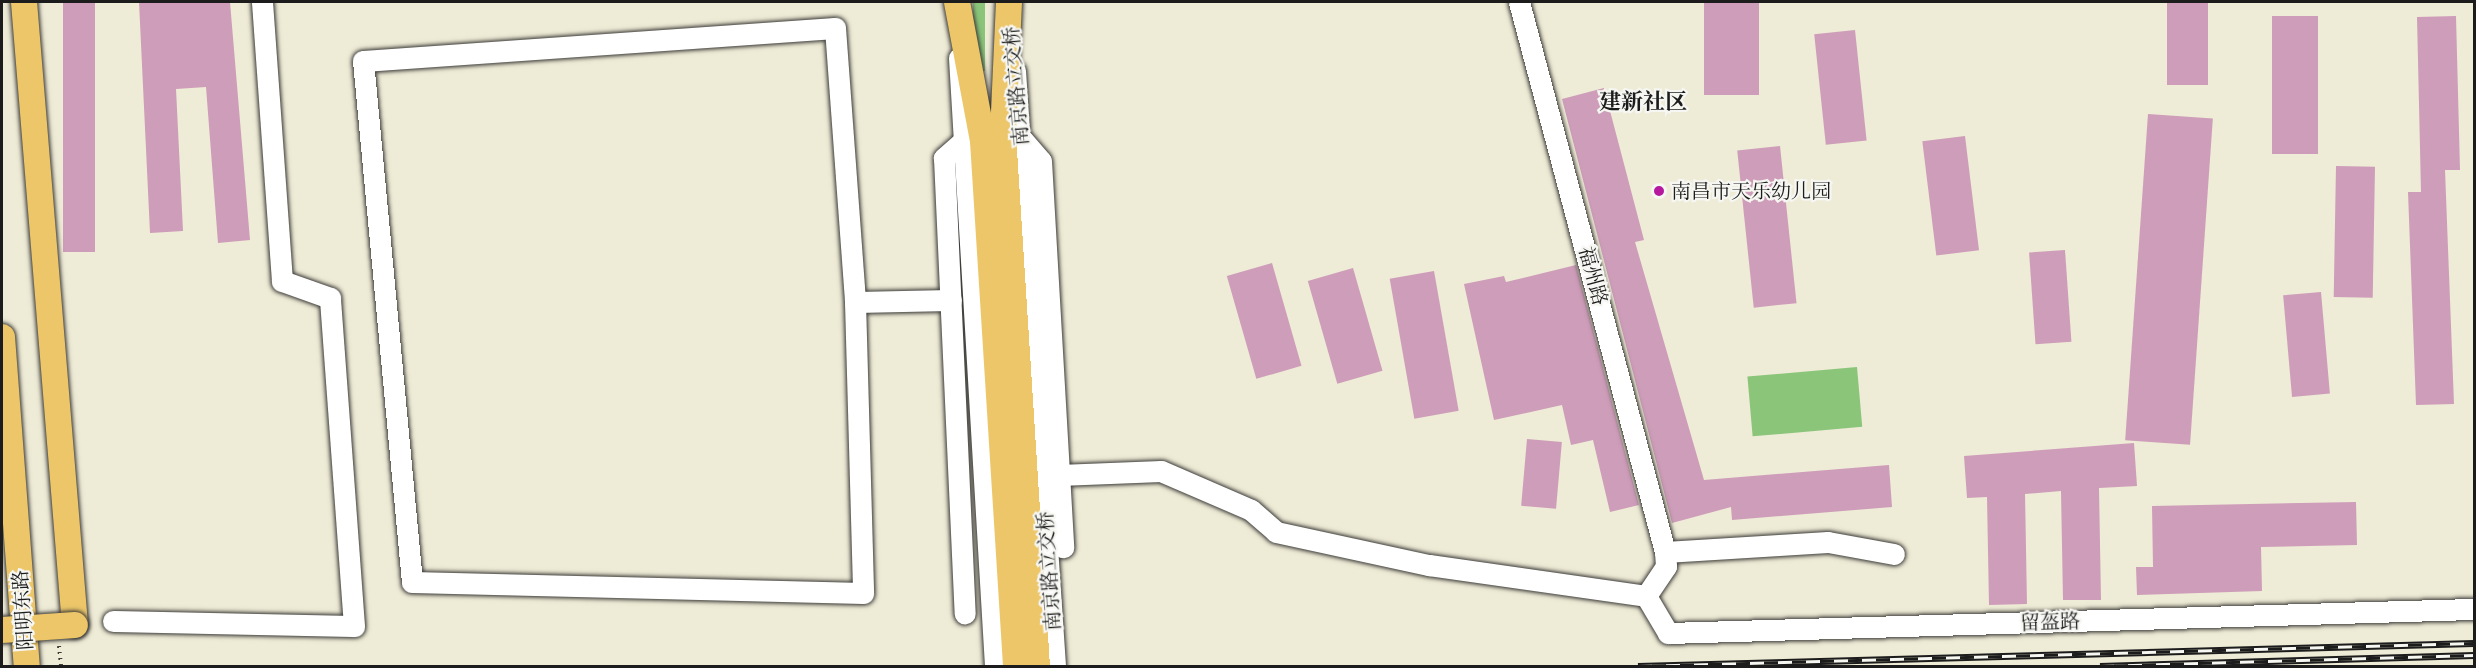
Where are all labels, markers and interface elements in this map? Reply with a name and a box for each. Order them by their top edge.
street label: 南京路立交桥 [999,25,1033,147]
district label: 建新社区 [1599,90,1687,116]
place label: 南昌市天乐幼儿园 [1671,179,1831,203]
marker: 南昌市天乐幼儿园 [1652,184,1666,198]
street label: 福州路 [1574,244,1612,308]
street label: 南京路立交桥 [1033,510,1065,632]
street label: 阳明东路 [8,569,38,651]
street label: 留盔路 [2020,609,2080,635]

